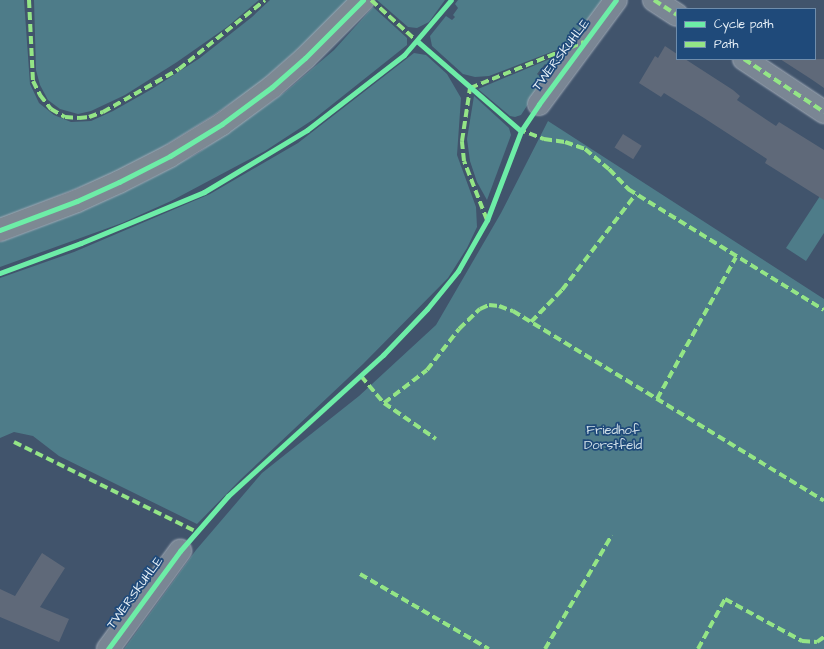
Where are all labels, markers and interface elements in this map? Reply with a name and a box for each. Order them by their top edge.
legend [676,8,816,60]
street label: TWERSKUHLE [529,16,593,94]
text: Cycle path [714,16,773,33]
text: Path [714,36,739,53]
park label: Friedhof Dorstfeld [584,423,642,454]
street label: TWERSKUHLE [104,554,166,632]

